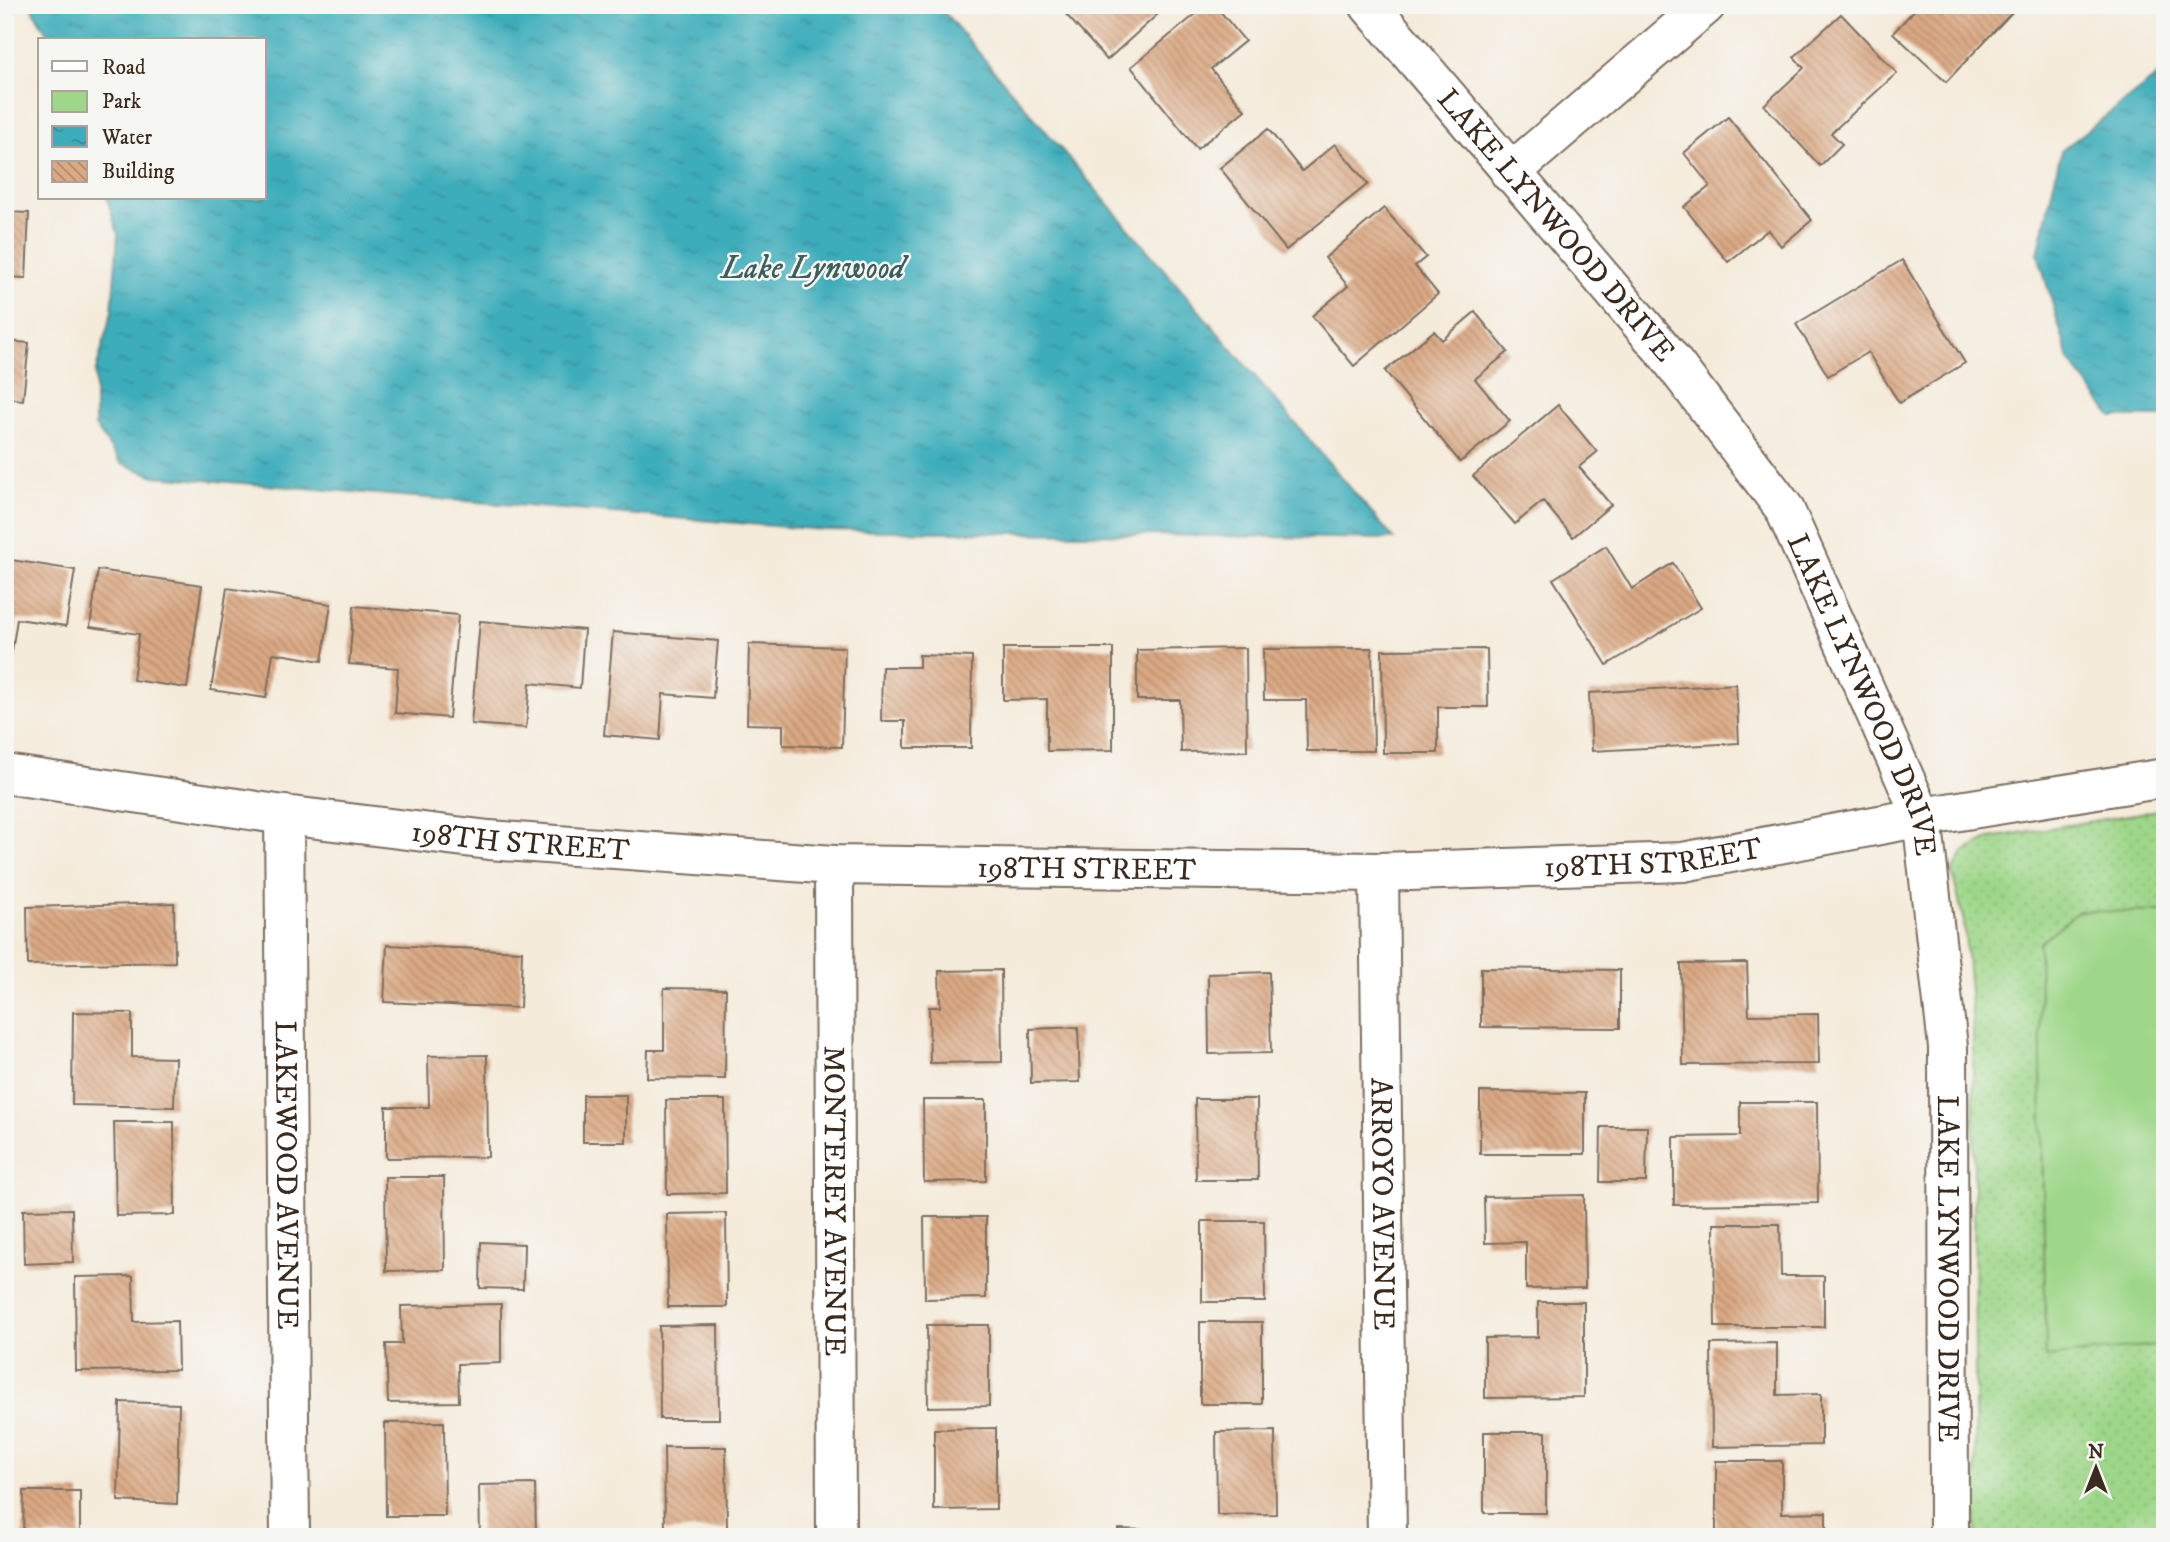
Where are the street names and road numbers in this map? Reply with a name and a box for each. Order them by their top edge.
street label: LAKE LYNWOOD DRIVE [1429,82,1682,370]
street label: LAKE LYNWOOD DRIVE [1778,528,1943,858]
street label: 198TH STREET [409,814,631,870]
street label: 198TH STREET [1543,830,1765,887]
street label: 198TH STREET [977,850,1197,890]
street label: LAKEWOOD AVENUE [266,1020,305,1330]
street label: MONTEREY AVENUE [815,1046,852,1356]
street label: ARROYO AVENUE [1361,1077,1402,1331]
street label: LAKE LYNWOOD DRIVE [1928,1095,1966,1443]

